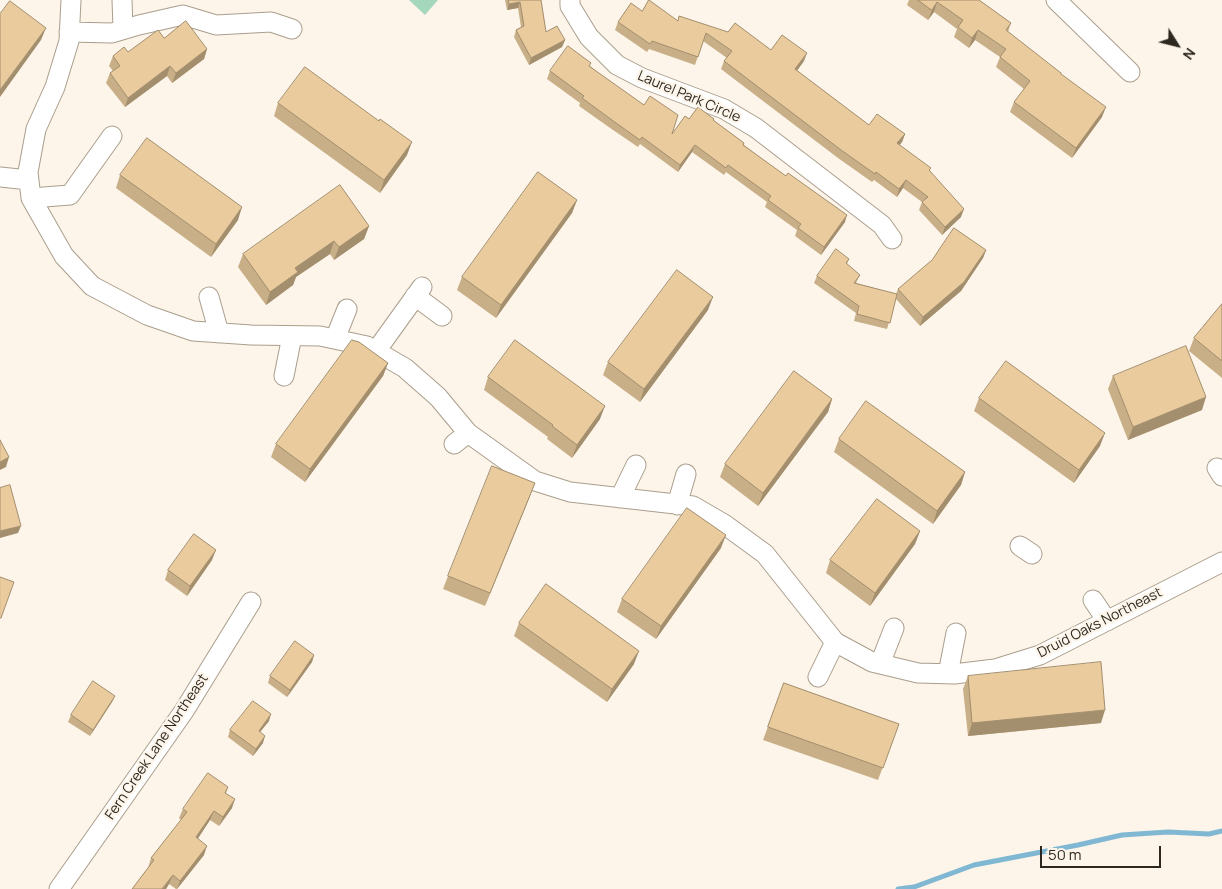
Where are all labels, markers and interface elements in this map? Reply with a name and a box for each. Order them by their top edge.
north arrow [1152,20,1202,70]
text: N [1179,44,1200,64]
street label: Laurel Park Circle [635,68,743,126]
street label: Druid Oaks Northeast [1035,584,1165,662]
street label: Fern Creek Lane Northeast [102,671,212,823]
scale bar [1042,836,1163,868]
text: 50 m [1048,844,1082,865]

